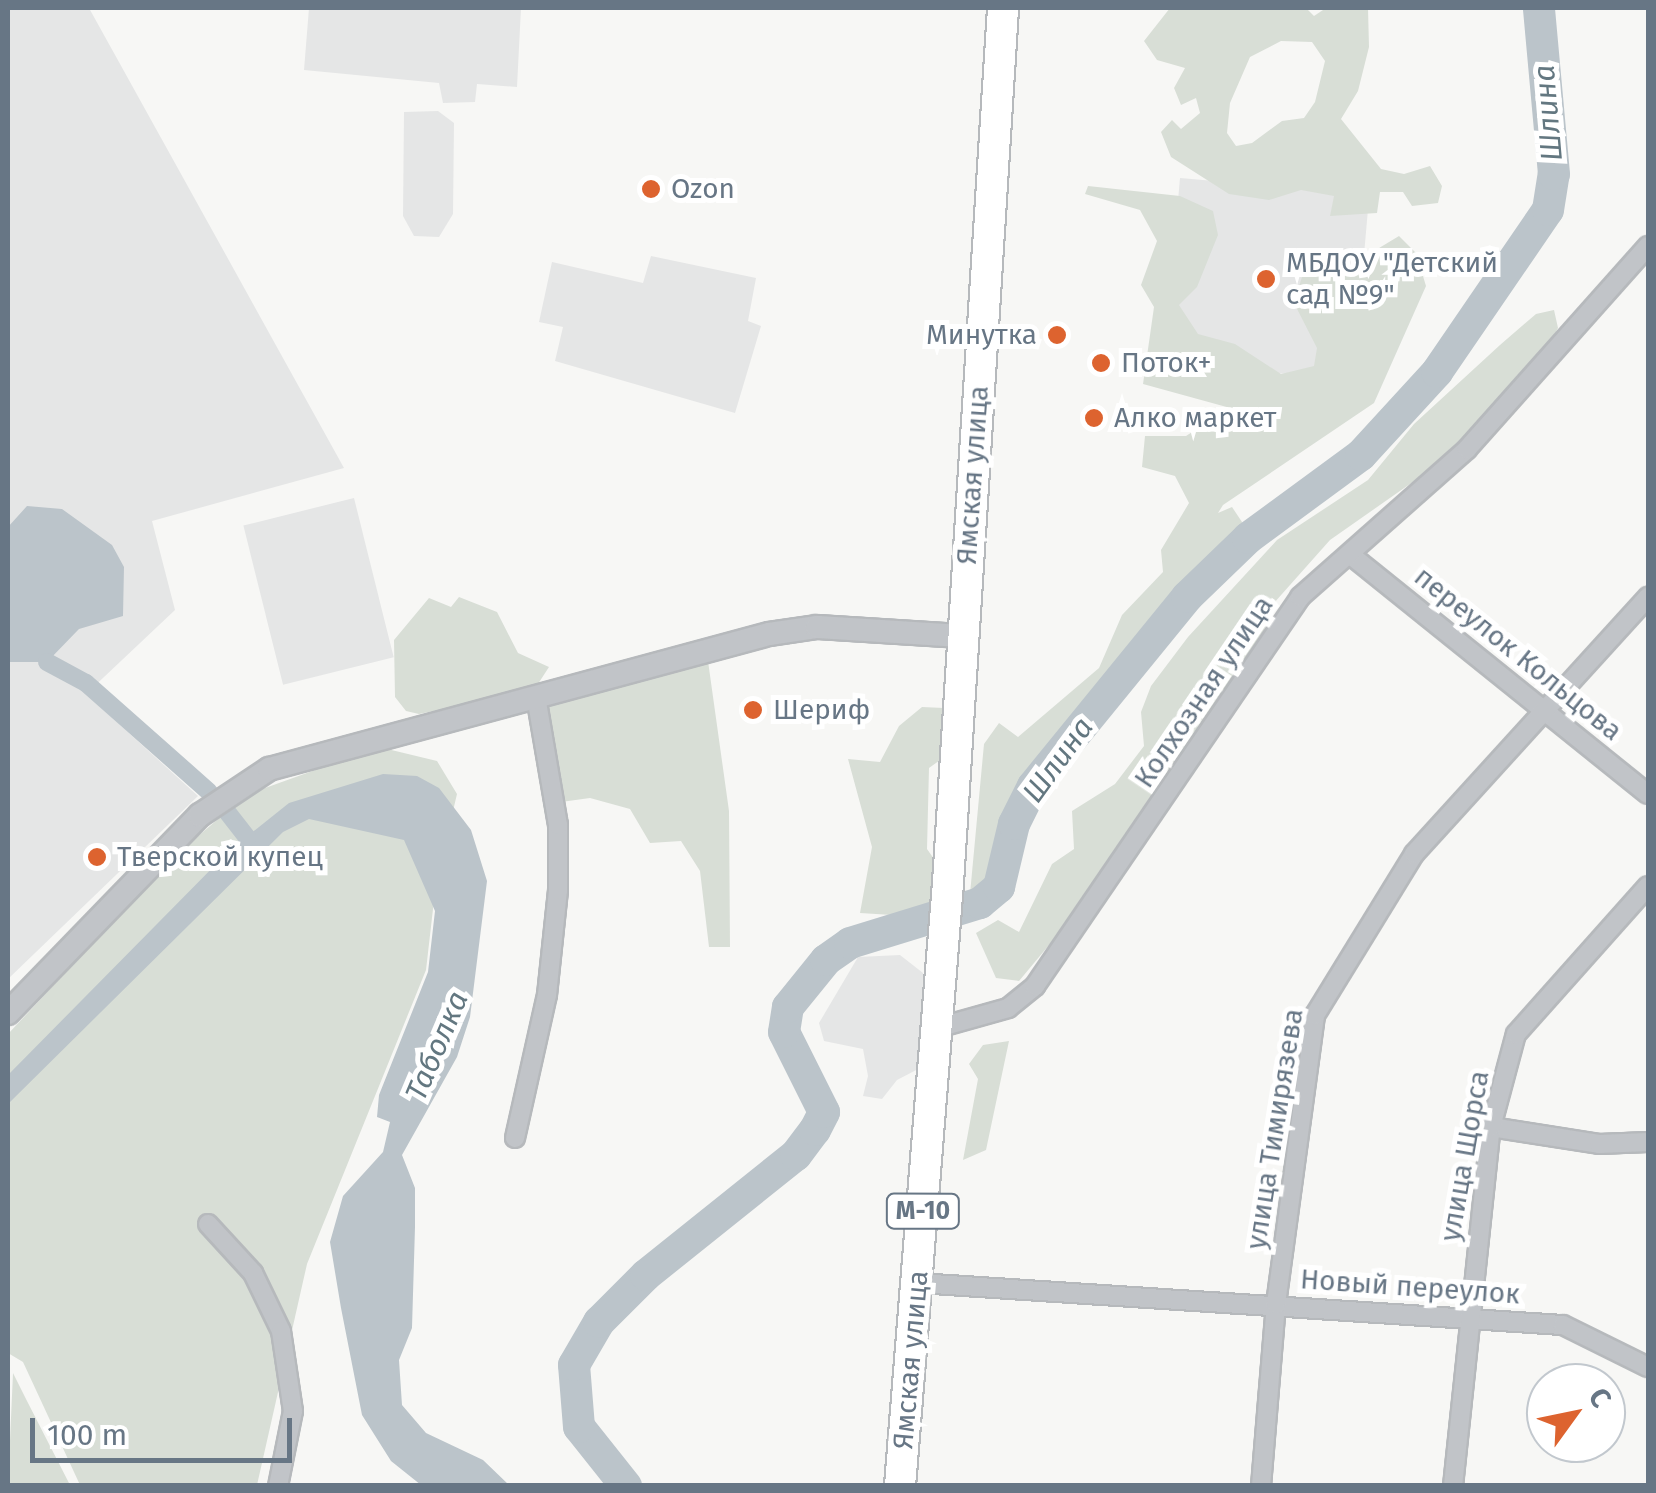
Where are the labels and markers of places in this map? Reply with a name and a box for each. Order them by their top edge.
place label: Ozon [671,172,735,206]
marker: Ozon [640,178,662,200]
place label: МБДОУ "Детский сад №9" [1286,246,1498,312]
marker: МБДОУ "Детский сад №9" [1255,268,1277,290]
place label: Минутка [926,318,1037,352]
marker: Минутка [1046,324,1068,346]
place label: Поток+ [1121,346,1211,380]
marker: Поток+ [1090,352,1112,374]
place label: Алко маркет [1114,401,1276,435]
marker: Алко маркет [1083,407,1105,429]
place label: Шериф [773,693,870,727]
marker: Шериф [742,699,764,721]
place label: Тверской купец [117,840,323,874]
marker: Тверской купец [86,846,108,868]

